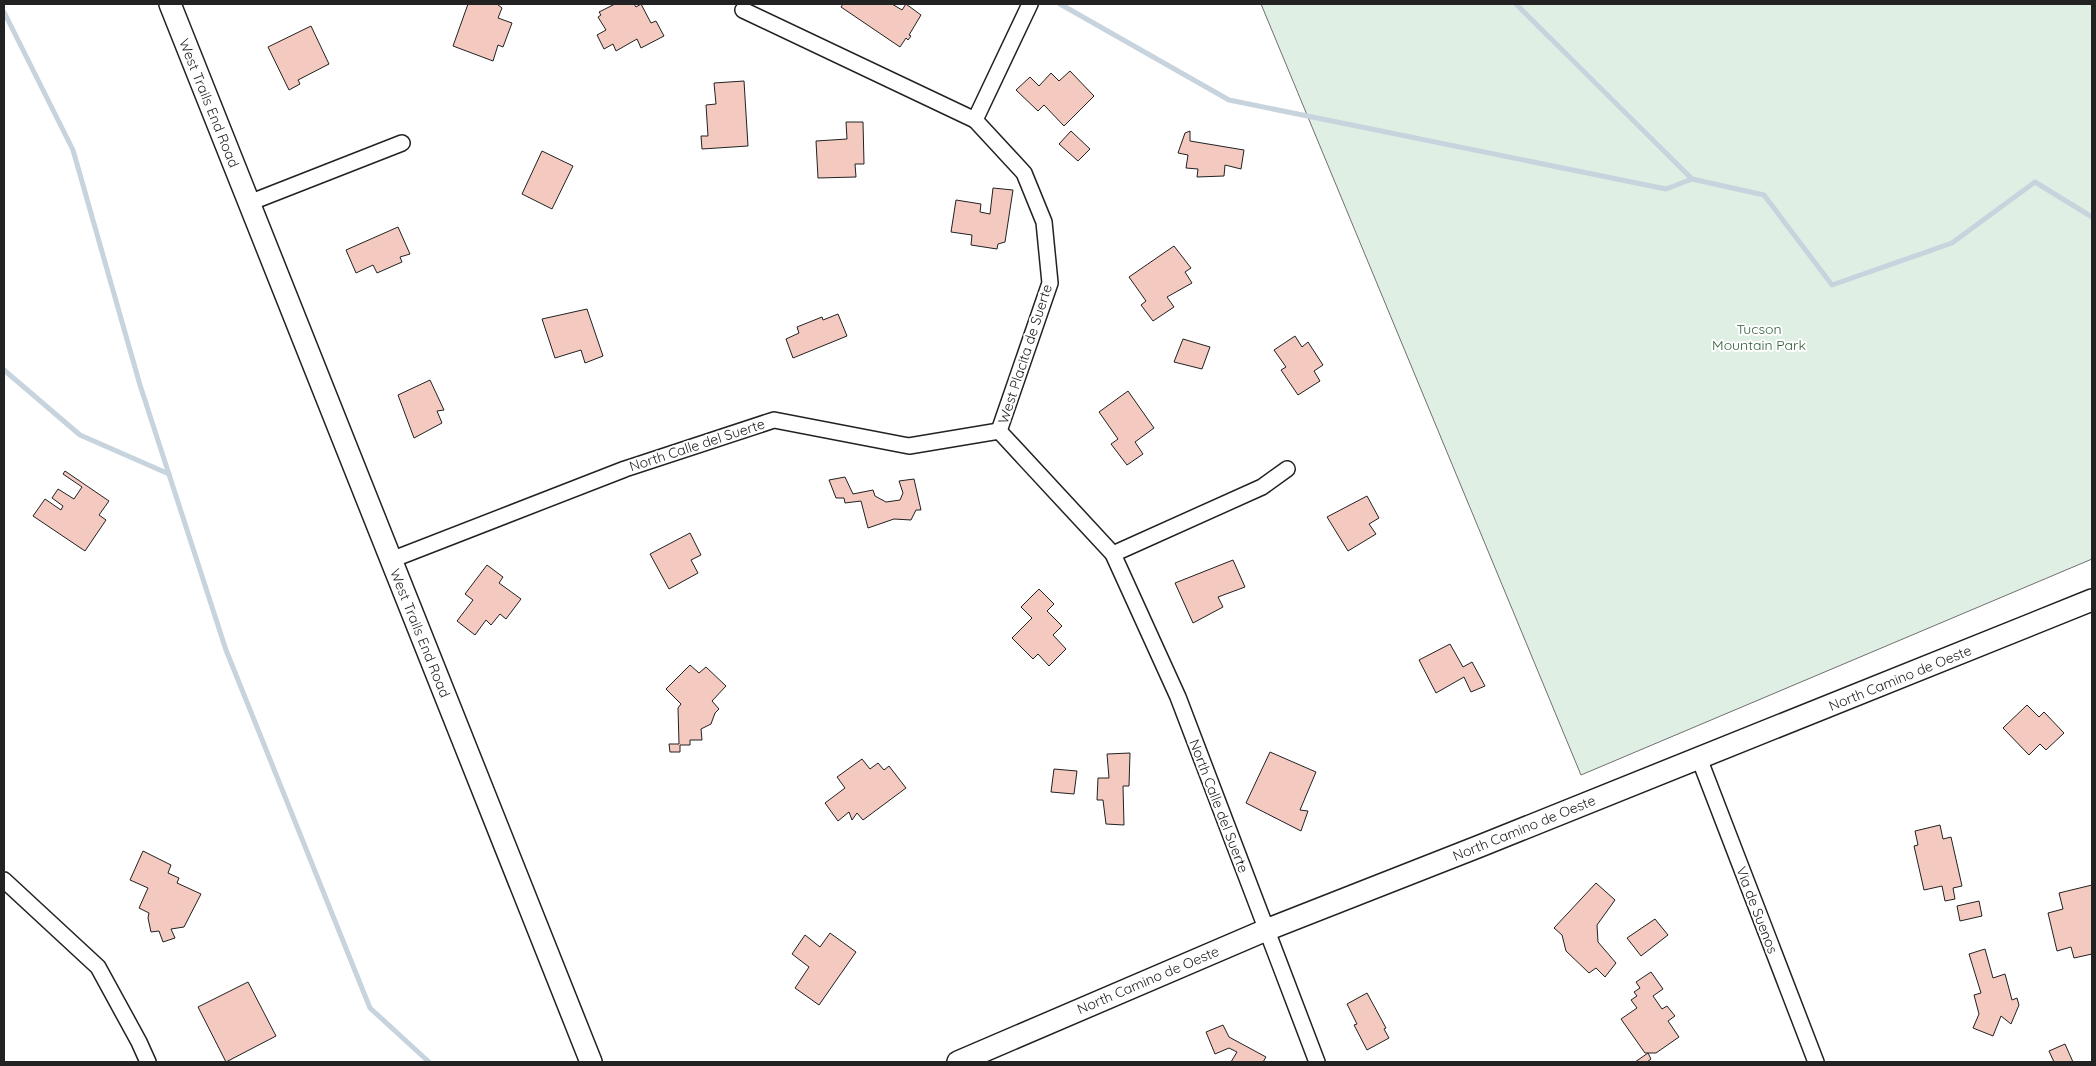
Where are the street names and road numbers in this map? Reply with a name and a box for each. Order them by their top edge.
street label: West Trails End Road [175,36,243,170]
street label: West Placita de Suerte [994,282,1056,426]
street label: North Calle del Suerte [627,415,767,475]
street label: West Trails End Road [386,566,454,700]
street label: North Camino de Oeste [1826,641,1974,715]
street label: North Calle del Suerte [1185,737,1253,875]
street label: North Camino de Oeste [1450,791,1598,865]
street label: Via de Suenos [1732,864,1782,956]
street label: North Camino de Oeste [1074,942,1222,1018]

